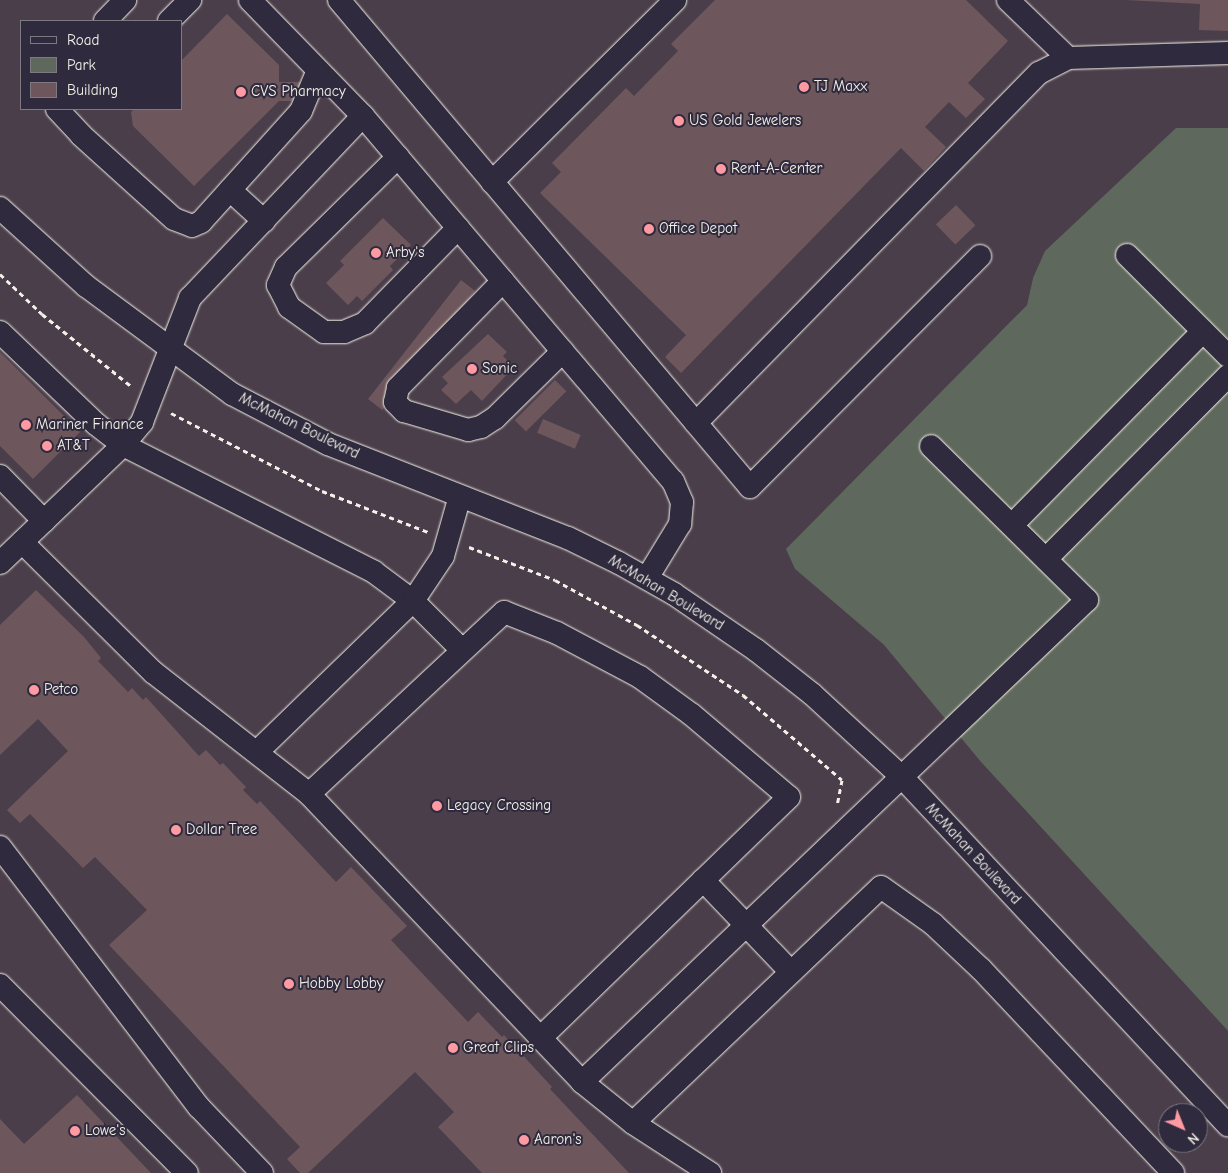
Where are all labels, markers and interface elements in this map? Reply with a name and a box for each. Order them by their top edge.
legend [20,20,182,110]
text: Road [67,31,99,49]
text: Park [67,56,96,74]
place label: TJ Maxx [814,78,867,96]
text: Building [67,81,118,99]
marker: TJ Maxx [798,81,810,93]
place label: CVS Pharmacy [251,83,346,101]
marker: CVS Pharmacy [235,86,247,98]
place label: US Gold Jewelers [689,112,801,130]
marker: US Gold Jewelers [673,115,685,127]
place label: Rent-A-Center [731,160,822,178]
marker: Rent-A-Center [715,163,727,175]
place label: Office Depot [659,220,737,238]
marker: Office Depot [643,223,655,235]
place label: Arby's [386,244,425,262]
marker: Arby's [370,247,382,259]
place label: Sonic [482,360,517,378]
marker: Sonic [466,363,478,375]
street label: McMahan Boulevard [236,389,362,463]
place label: Mariner Finance [36,416,144,434]
marker: Mariner Finance [20,419,32,431]
place label: AT&T [57,437,90,455]
marker: AT&T [41,440,53,452]
street label: McMahan Boulevard [605,551,727,635]
place label: Petco [44,681,78,699]
marker: Petco [28,684,40,696]
place label: Legacy Crossing [447,797,551,815]
marker: Legacy Crossing [431,800,443,812]
street label: McMahan Boulevard [921,800,1025,908]
place label: Dollar Tree [186,821,257,839]
marker: Dollar Tree [170,824,182,836]
place label: Hobby Lobby [299,975,383,993]
marker: Hobby Lobby [283,978,295,990]
place label: Great Clips [463,1039,534,1057]
marker: Great Clips [447,1042,459,1054]
north arrow [1158,1103,1208,1153]
place label: Lowe's [85,1122,125,1140]
marker: Lowe's [69,1125,81,1137]
text: N [1184,1129,1202,1148]
place label: Aaron's [534,1131,582,1149]
marker: Aaron's [518,1134,530,1146]

